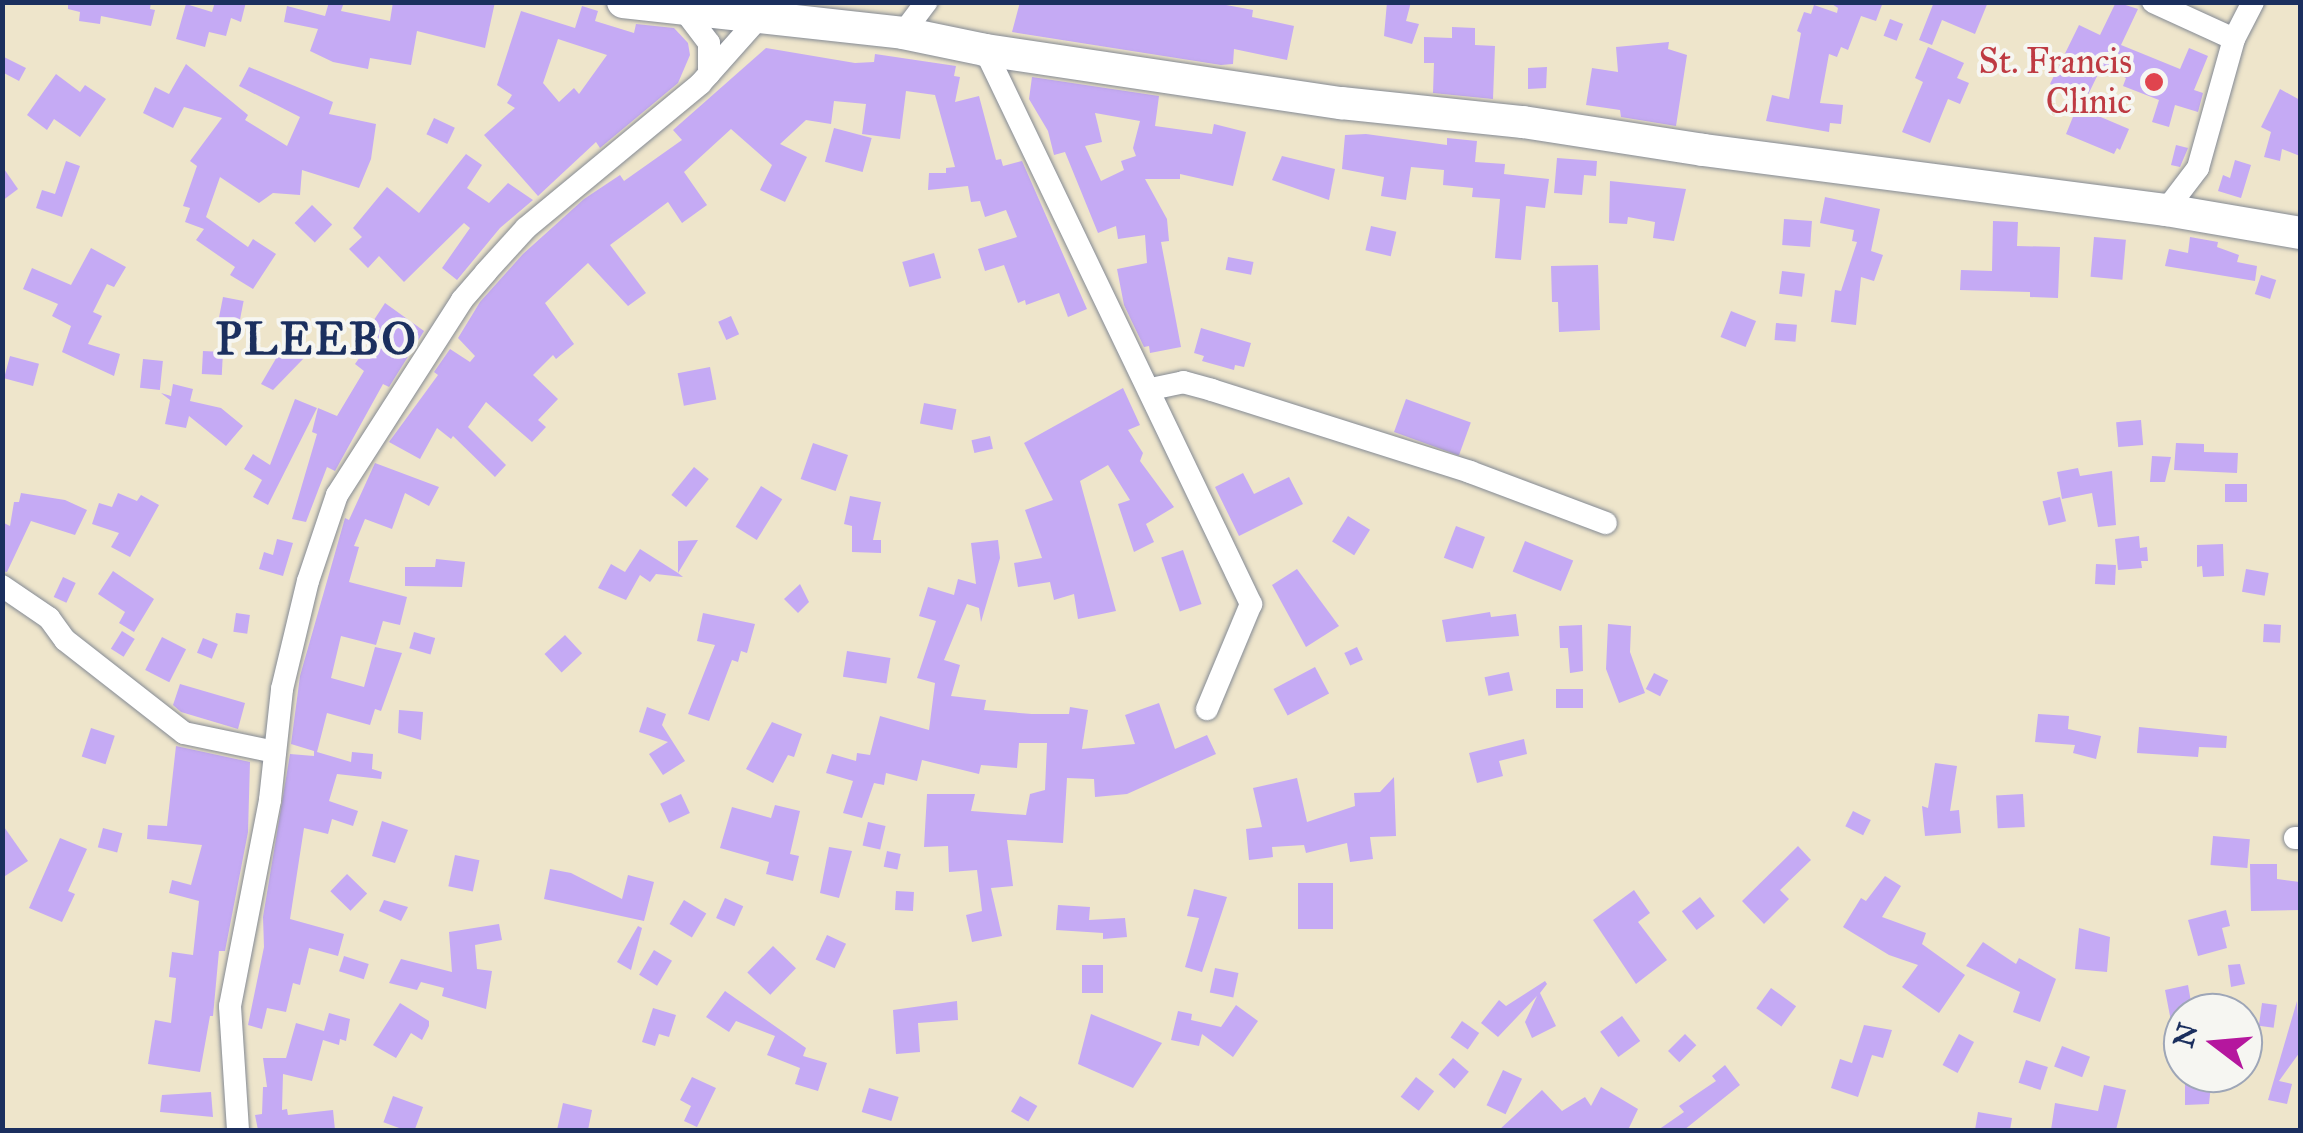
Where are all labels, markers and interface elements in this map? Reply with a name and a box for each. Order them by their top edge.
place label: St. Francis Clinic [1979,41,2132,123]
marker: St. Francis Clinic [2141,69,2167,95]
district label: PLEEBO [216,312,418,366]
north arrow [2163,993,2263,1093]
text: N [2166,1019,2206,1051]

